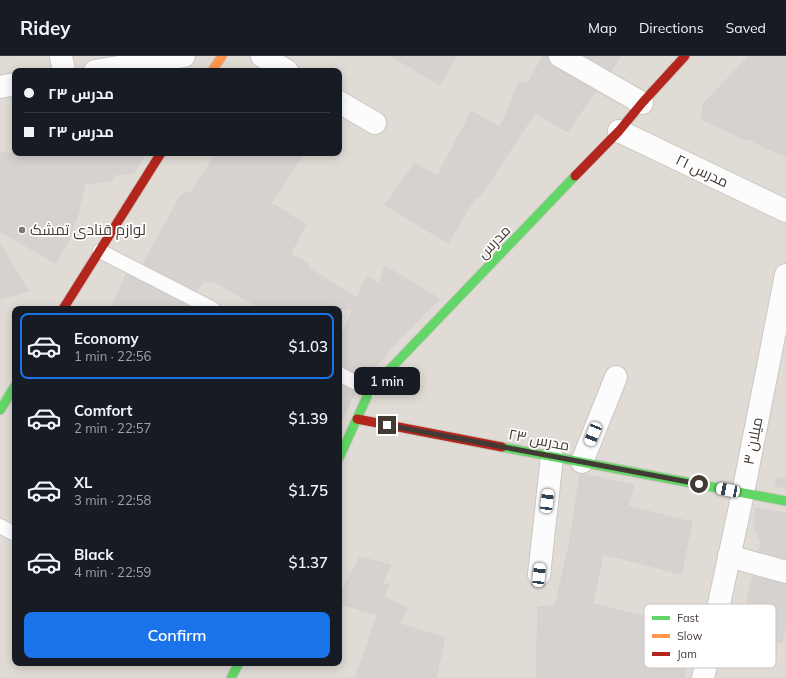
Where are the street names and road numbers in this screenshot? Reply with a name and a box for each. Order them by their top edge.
street label: مدرس ۲۱ [672,150,732,192]
street label: مدرس [473,221,515,263]
street label: میلان ۳ [739,415,767,467]
street label: مدرس ۲۳ [507,424,571,456]

